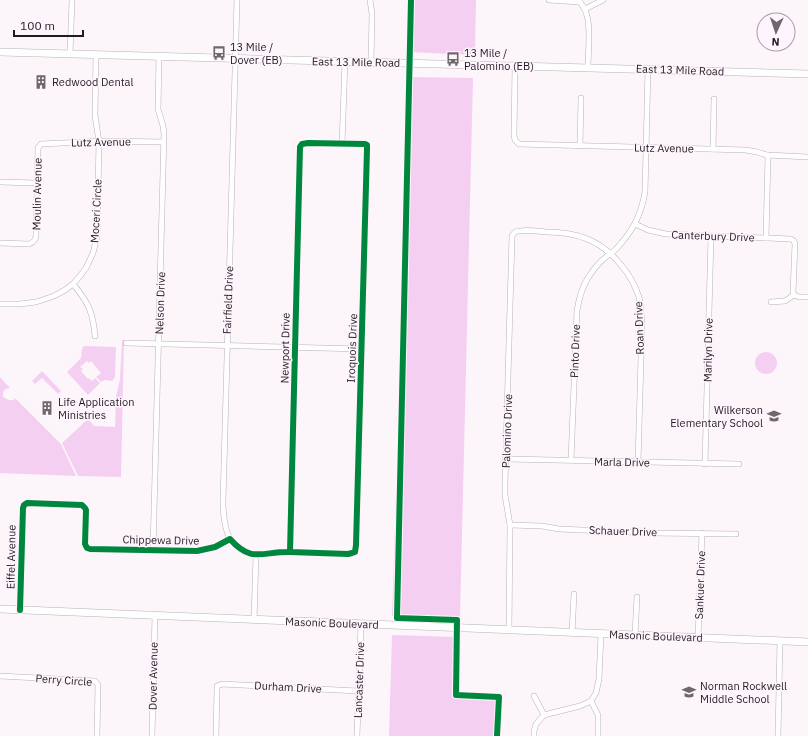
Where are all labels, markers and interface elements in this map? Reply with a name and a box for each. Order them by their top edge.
scale bar [14,12,83,38]
north arrow [756,12,796,52]
text: 100 m [20,18,55,33]
text: N [771,35,780,49]
place label: 13 Mile / Dover (EB) [230,40,282,67]
bus stop icon: 13 Mile / Dover (EB) [211,45,227,61]
place label: 13 Mile / Palomino (EB) [464,46,534,73]
bus stop icon: 13 Mile / Palomino (EB) [445,51,461,67]
street label: East 13 Mile Road [312,54,400,70]
street label: East 13 Mile Road [636,61,724,79]
building icon: Redwood Dental [33,74,49,90]
place label: Redwood Dental [52,75,133,89]
street label: Lutz Avenue [71,134,131,150]
street label: Lutz Avenue [634,140,694,156]
street label: Moulin Avenue [29,158,45,230]
street label: Moceri Circle [87,179,105,243]
street label: Canterbury Drive [671,228,755,244]
street label: Fairfield Drive [220,266,236,334]
street label: Nelson Drive [152,271,168,335]
street label: Roan Drive [631,301,647,355]
street label: Newport Drive [277,312,293,384]
street label: Iroquois Drive [344,313,360,383]
street label: Marilyn Drive [700,318,716,382]
street label: Pinto Drive [567,324,583,378]
street label: Palomino Drive [499,394,515,468]
place label: Life Application Ministries [58,395,134,422]
building icon: Life Application Ministries [39,400,55,416]
place label: Wilkerson Elementary School [670,403,763,430]
school or university icon: Wilkerson Elementary School [766,408,782,424]
street label: Marla Drive [594,455,650,469]
street label: Schauer Drive [589,523,657,539]
street label: Eiffel Avenue [3,525,19,589]
street label: Chippewa Drive [122,532,200,548]
street label: Sankuer Drive [692,550,708,620]
street label: Masonic Boulevard [285,614,379,632]
street label: Masonic Boulevard [609,627,703,645]
street label: Dover Avenue [145,642,161,710]
street label: Lancaster Drive [351,642,367,718]
street label: Perry Circle [35,671,93,689]
street label: Durham Drive [254,678,322,696]
place label: Norman Rockwell Middle School [700,679,787,706]
school or university icon: Norman Rockwell Middle School [681,684,697,700]

